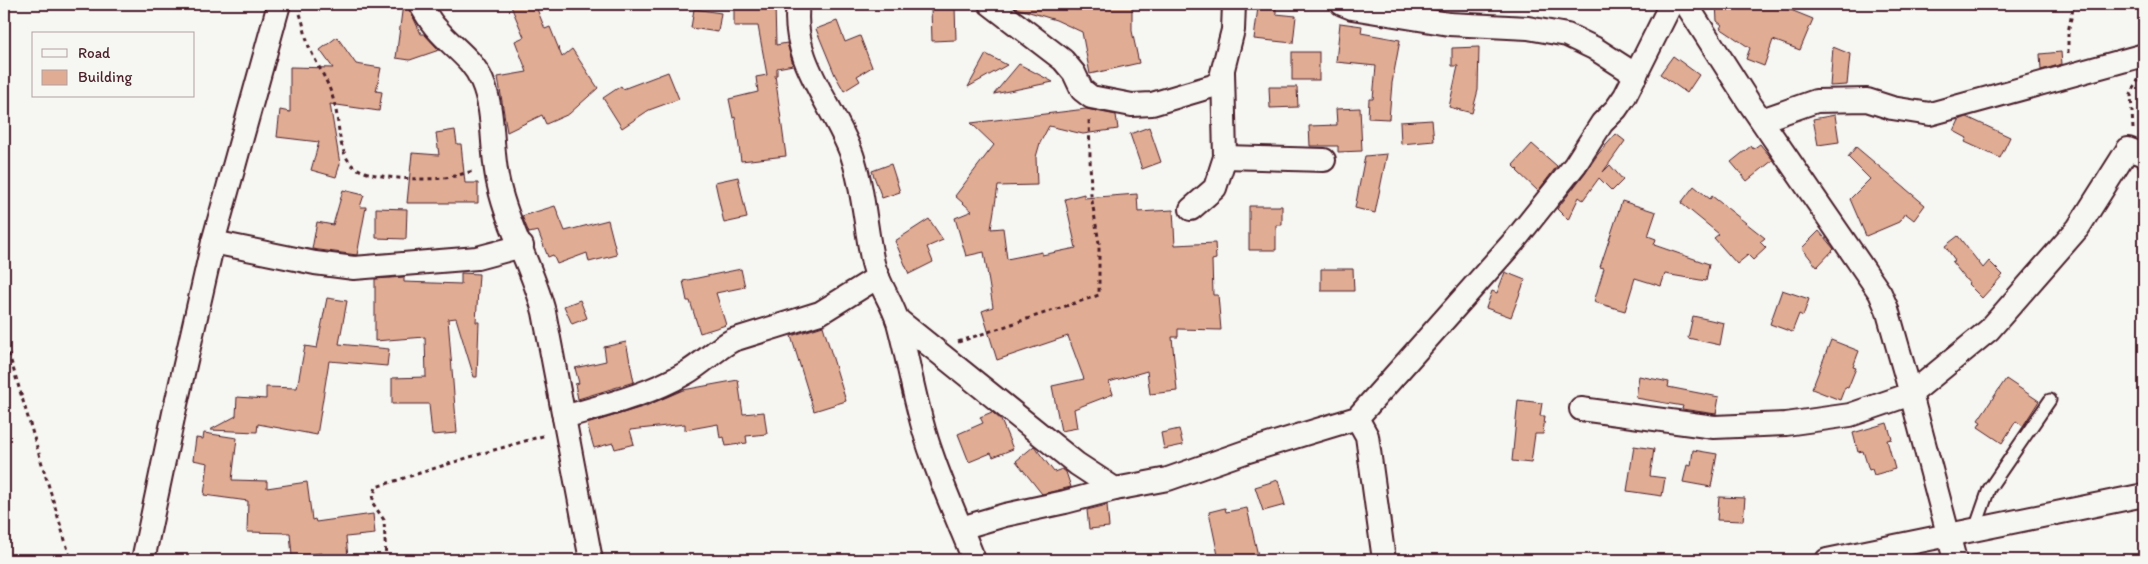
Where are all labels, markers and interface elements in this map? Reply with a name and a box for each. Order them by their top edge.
legend [32,32,195,98]
text: Road [78,44,111,62]
text: Building [78,68,132,86]

